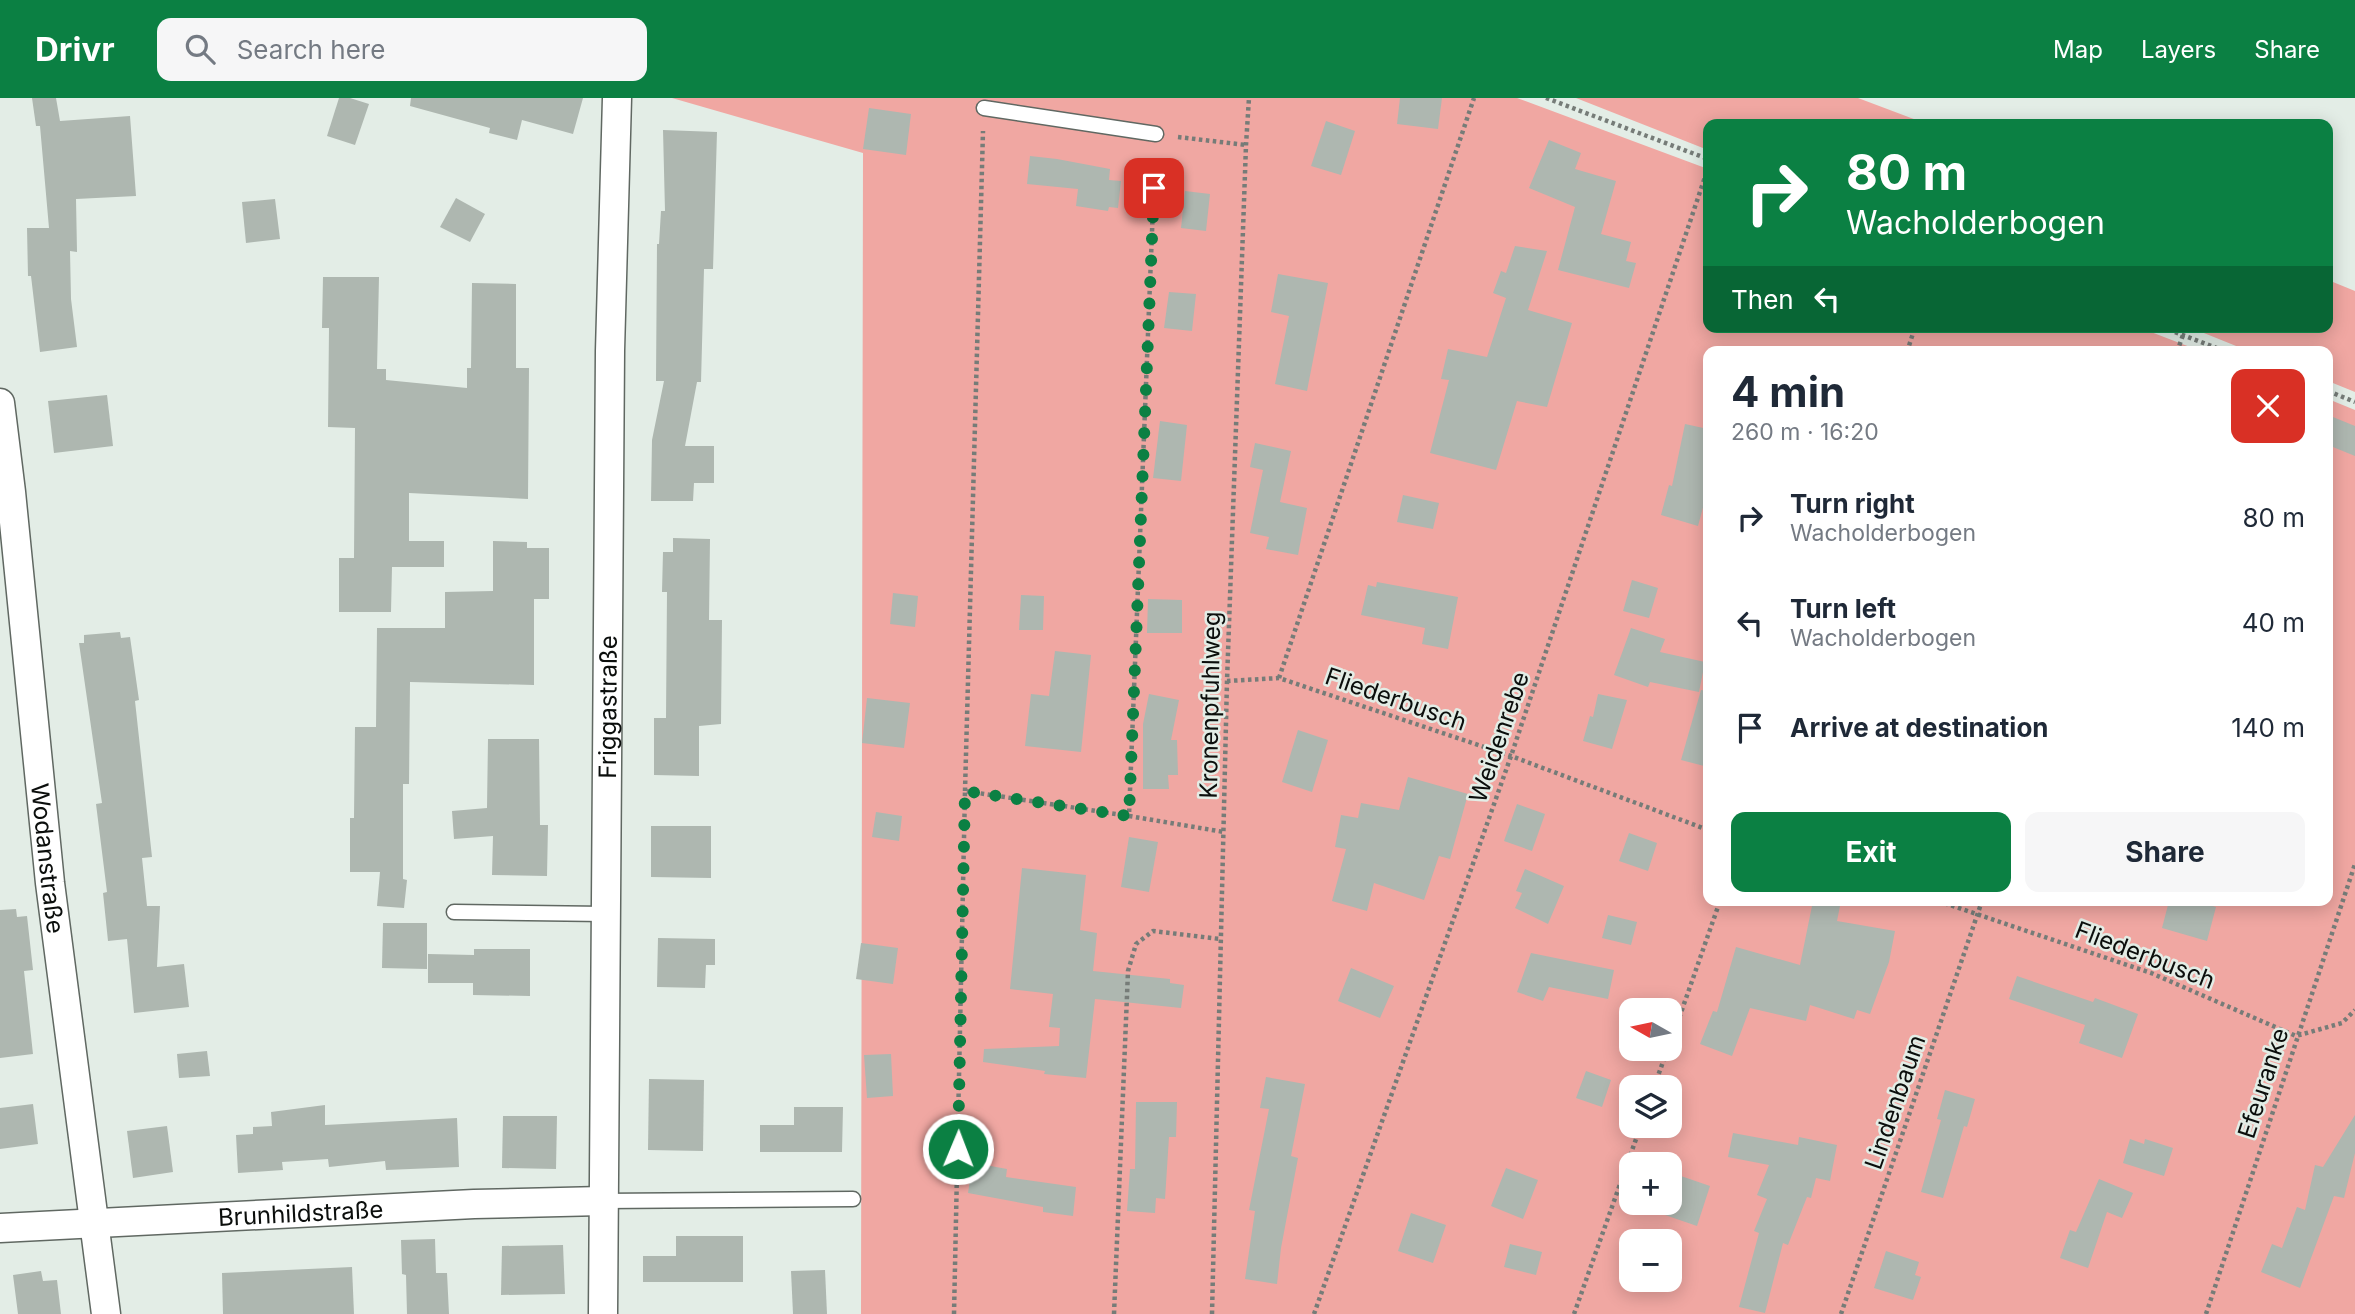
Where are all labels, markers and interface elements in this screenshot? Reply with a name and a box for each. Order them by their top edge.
search box [157,18,647,81]
text: Drivr [35,29,115,69]
icon: search [181,30,219,68]
text: Search here [237,34,385,65]
text: Map [2053,35,2103,64]
text: Layers [2141,35,2216,64]
text: Share [2254,35,2320,64]
text: 80 m [1846,143,1967,202]
icon: right [1731,147,1822,238]
pin [1124,158,1184,218]
icon: arrive [1135,169,1173,207]
text: Wacholderbogen [1846,203,2105,242]
icon: left [1808,280,1846,318]
text: Then [1731,284,1794,315]
text: 4 min [1731,366,1845,417]
button: close [2231,369,2305,443]
text: 260 m · 16:20 [1731,418,1879,446]
text: Turn right [1790,488,1915,519]
icon: right [1731,499,1769,537]
text: 80 m [2242,502,2305,533]
text: Wacholderbogen [1790,519,1976,547]
text: Turn left [1790,593,1896,624]
icon: left [1731,604,1769,642]
text: 40 m [2242,607,2305,638]
street label: Kronenpfuhlweg [1194,611,1226,799]
text: Wacholderbogen [1790,624,1976,652]
street label: Friggastraße [592,635,622,779]
street label: Fliederbusch [1322,661,1470,737]
street label: Weidenrebe [1463,668,1535,806]
icon: arrive [1731,709,1769,747]
text: Arrive at destination [1790,712,2049,743]
text: 140 m [2231,712,2305,743]
street label: Wodanstraße [26,782,71,935]
button: Exit [1731,812,2011,892]
button: Share [2025,812,2305,892]
street label: Fliederbusch [2071,915,2219,995]
north arrow [1619,998,1682,1060]
map controls [1619,998,1682,1292]
street label: Efeuranke [2232,1024,2294,1142]
street label: Lindenbaum [1858,1031,1932,1173]
button: layers [1619,1075,1682,1138]
position arrow [921,1112,995,1186]
button: + [1619,1152,1682,1215]
street label: Brunhildstraße [217,1194,384,1231]
button: − [1619,1229,1682,1292]

